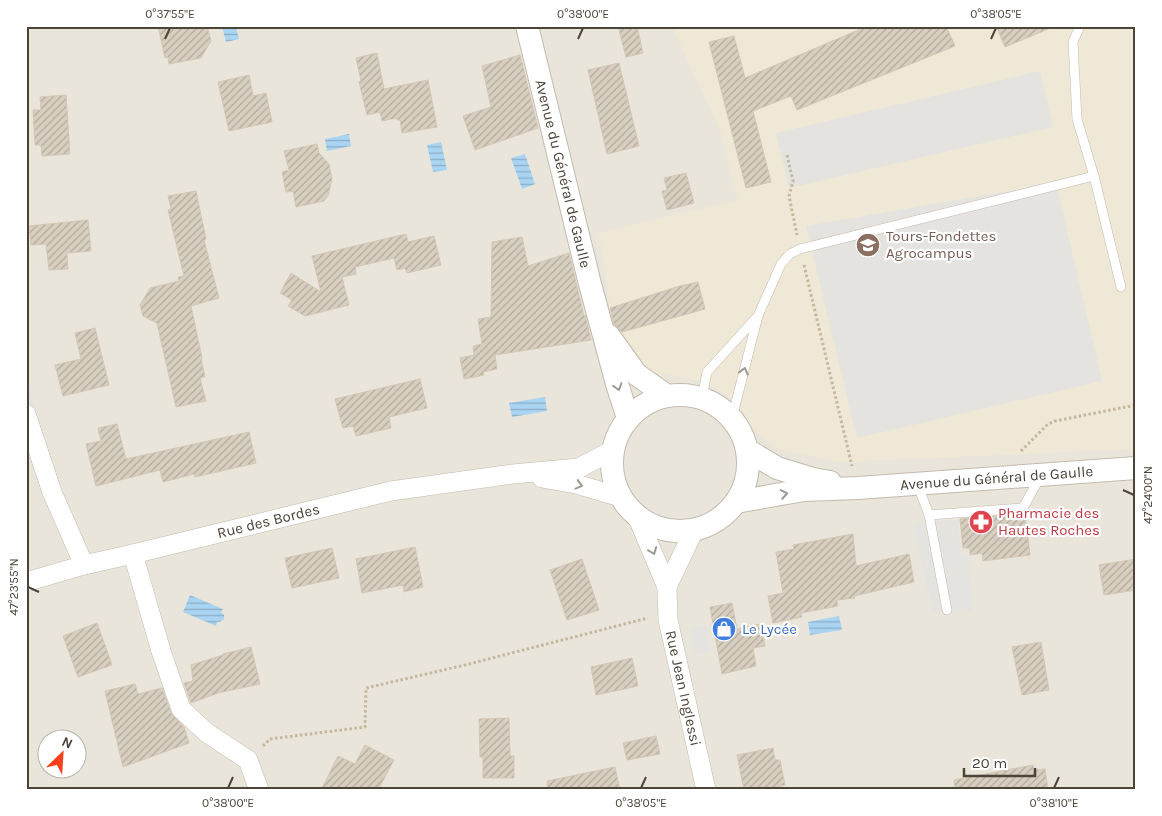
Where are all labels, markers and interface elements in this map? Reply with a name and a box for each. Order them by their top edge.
text: 0°37'55"E [145,7,195,21]
text: 0°38'00"E [557,7,609,21]
text: 0°38'05"E [970,7,1022,21]
street label: Avenue du Général de Gaulle [531,78,595,270]
place label: Tours-Fondettes Agrocampus [886,227,996,262]
school or university icon: Tours-Fondettes Agrocampus [855,232,881,258]
one-way arrow [738,367,749,376]
one-way arrow [612,382,622,391]
street label: Avenue du Général de Gaulle [899,462,1094,494]
text: 47°24'00"N [1141,466,1155,524]
one-way arrow [574,479,583,490]
one-way arrow [780,489,789,499]
street label: Rue des Bordes [215,500,322,542]
place label: Pharmacie des Hautes Roches [998,504,1100,539]
pharmacy icon: Pharmacie des Hautes Roches [968,509,994,535]
one-way arrow [646,546,657,555]
text: 47°23'55"N [7,558,21,616]
shop icon: Le Lycée [711,616,737,642]
place label: Le Lycée [742,620,797,638]
street label: Rue Jean Inglessi [662,629,705,748]
north arrow [38,728,88,778]
text: N [59,733,75,752]
scale bar [964,746,1036,778]
text: 20 m [972,754,1007,772]
text: 0°38'00"E [202,796,254,810]
text: 0°38'05"E [615,796,667,810]
text: 0°38'10"E [1030,796,1078,810]

